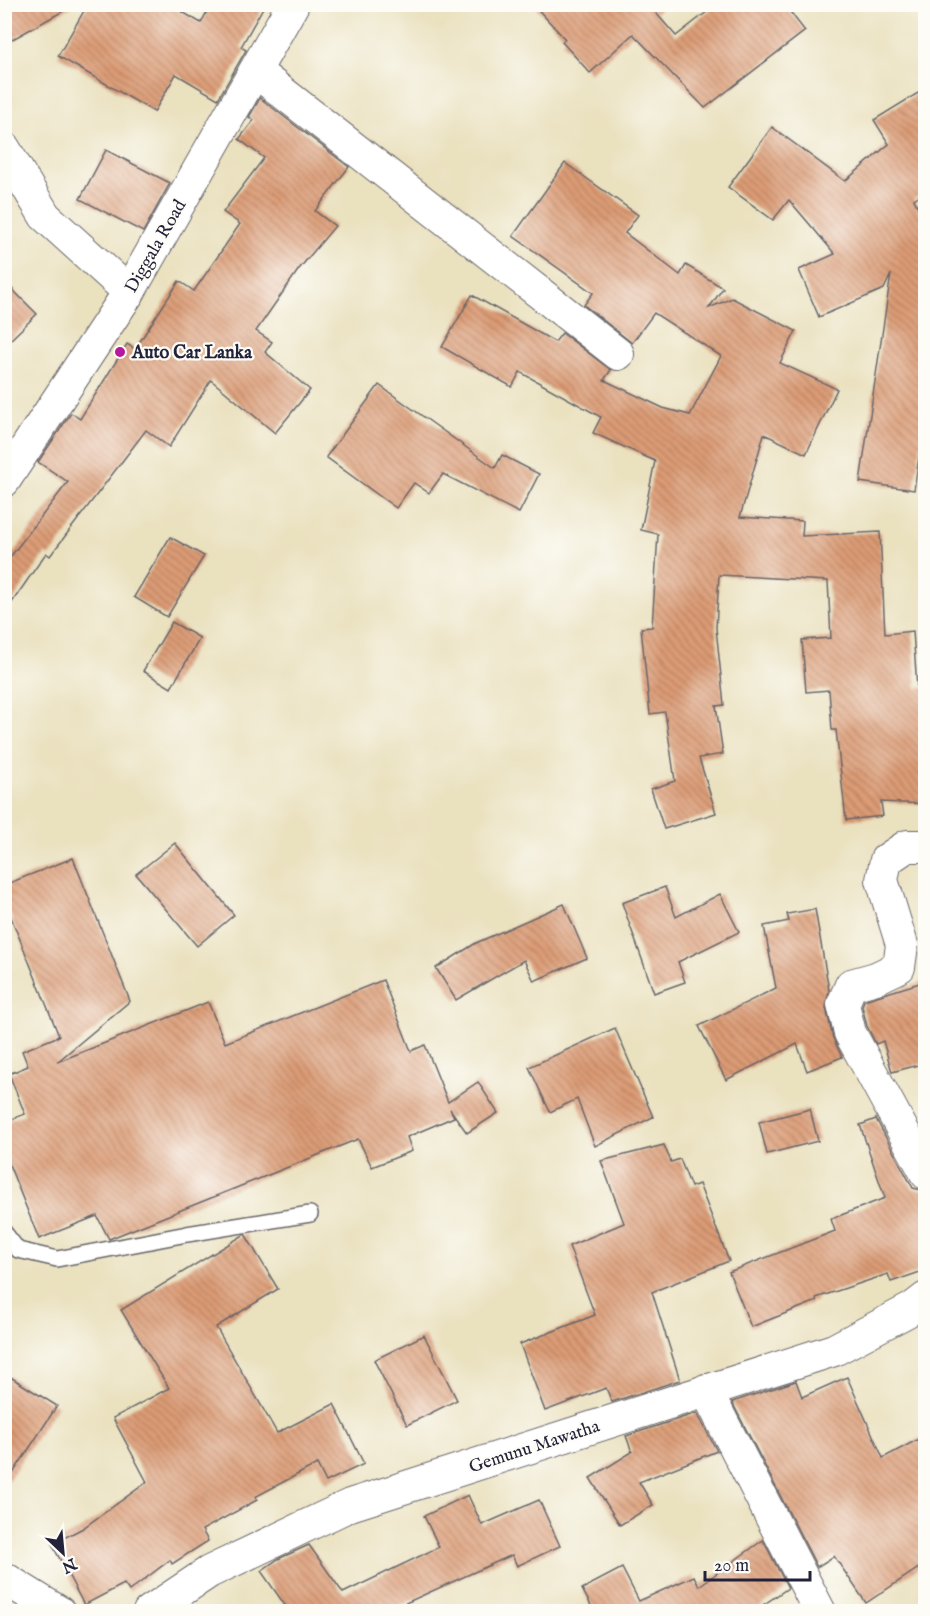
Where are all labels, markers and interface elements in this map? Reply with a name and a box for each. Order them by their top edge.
street label: Diggala Road [120,196,192,297]
place label: Auto Car Lanka [131,342,253,365]
marker: Auto Car Lanka [113,345,127,359]
street label: Gemunu Mawatha [466,1415,603,1479]
north arrow [33,1523,93,1583]
scale bar [705,1544,810,1582]
text: N [58,1552,80,1577]
text: 20 m [714,1555,749,1578]

